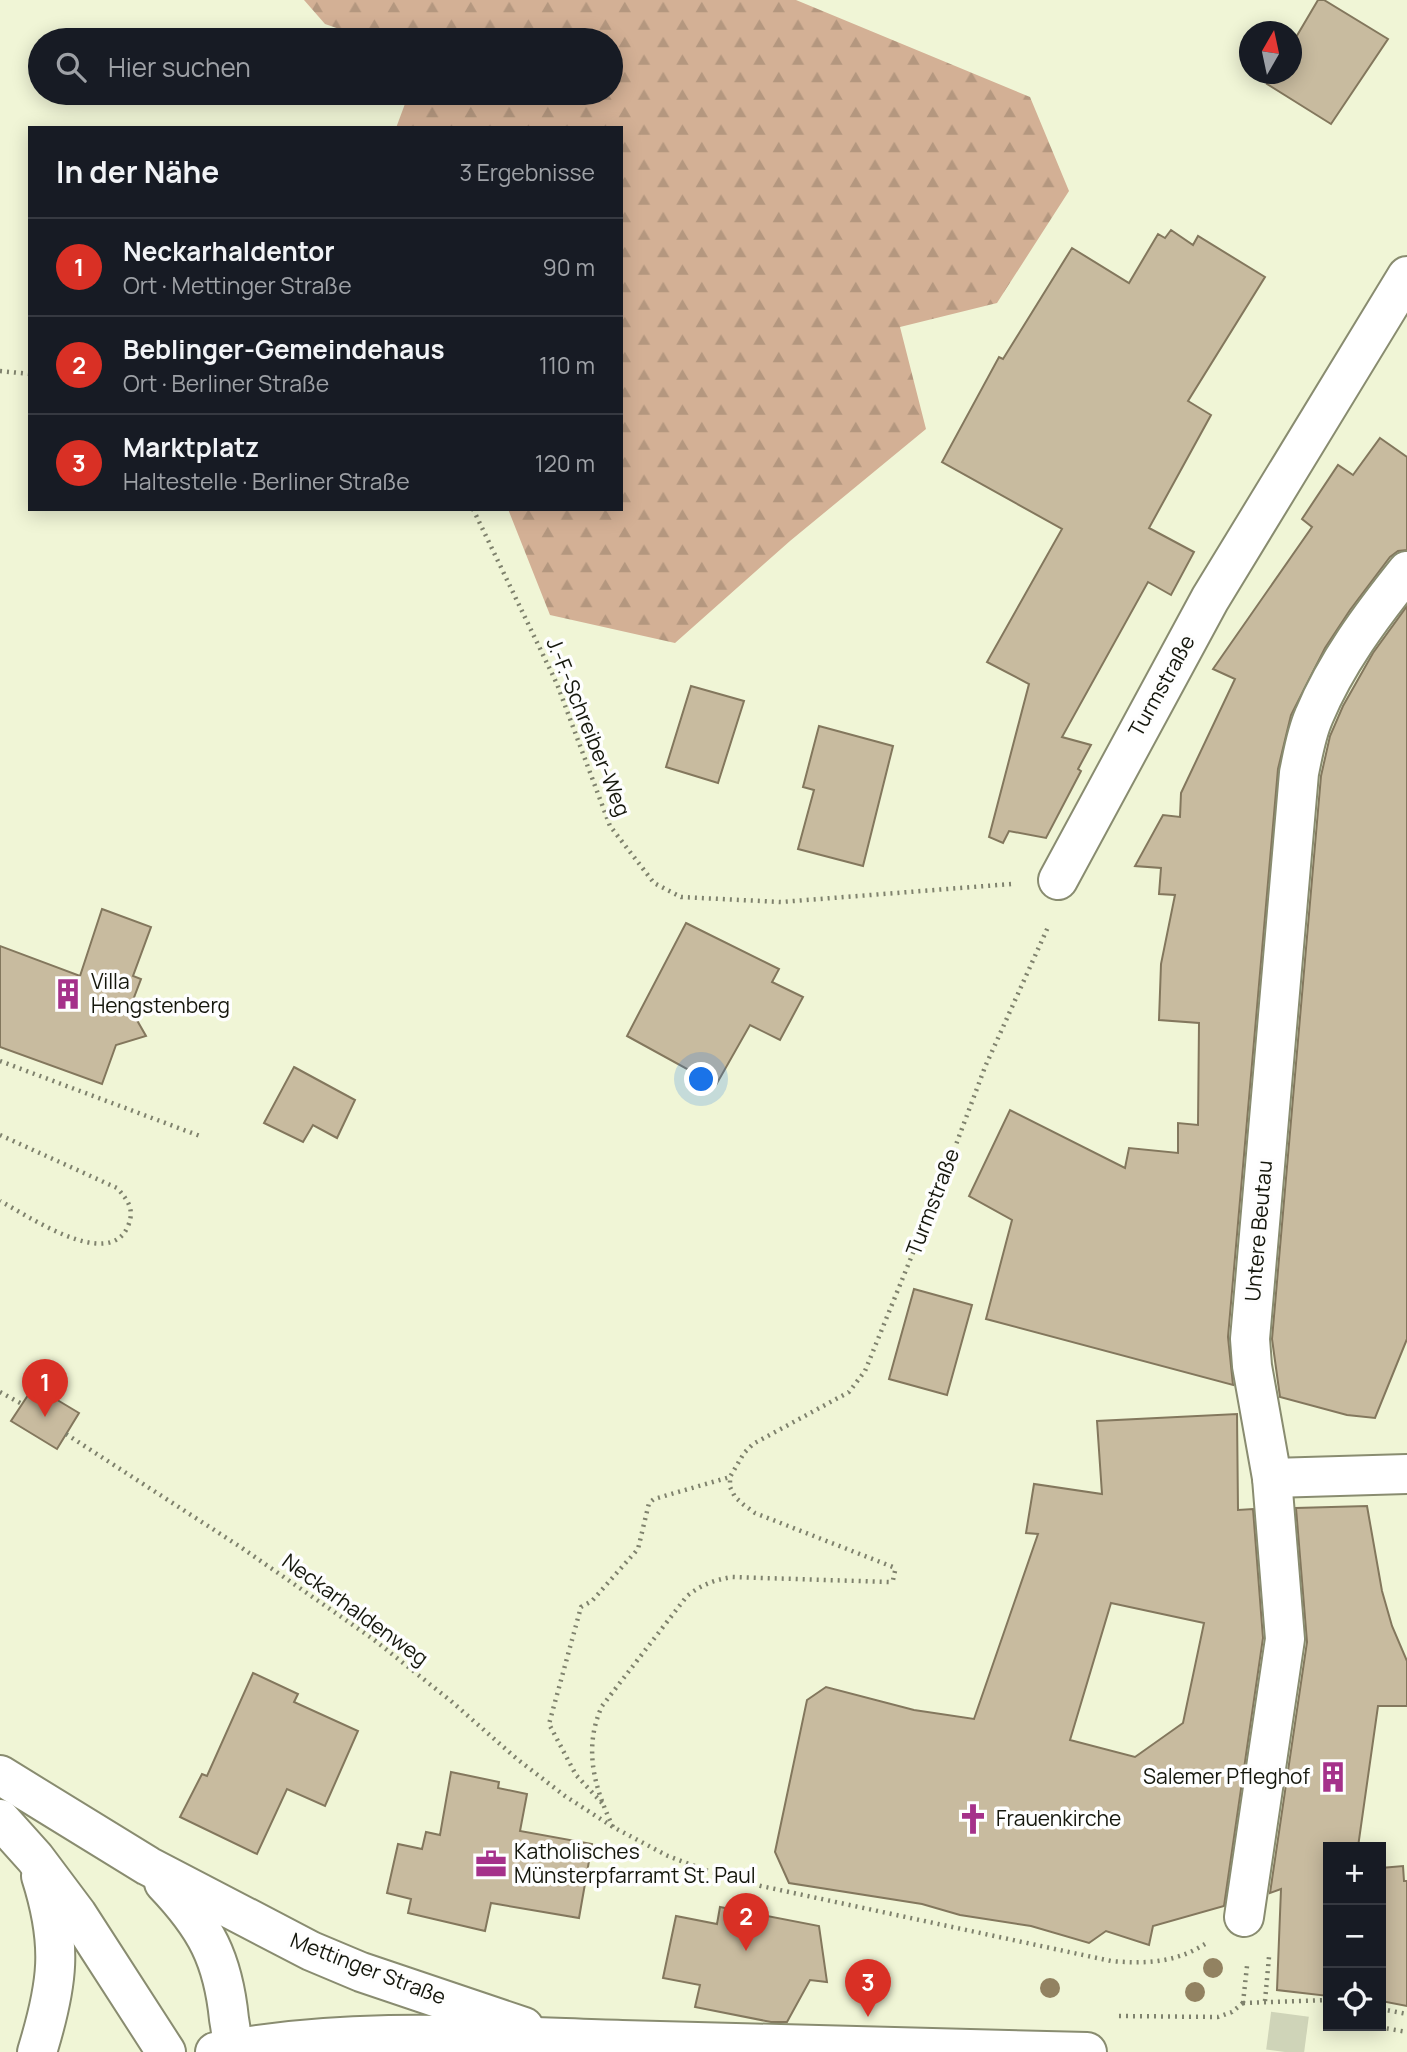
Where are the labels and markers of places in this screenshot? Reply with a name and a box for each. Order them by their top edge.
place label: Villa Hengstenberg [91,967,230,1019]
building icon: Villa Hengstenberg [51,977,85,1011]
pin: 1 [22,1359,68,1417]
building icon: Salemer Pfleghof [1316,1760,1350,1794]
place label: Salemer Pfleghof [1143,1762,1311,1790]
church icon: Frauenkirche [956,1802,990,1836]
place label: Frauenkirche [996,1804,1121,1832]
place label: Katholisches Münsterpfarramt St. Paul [514,1837,756,1889]
office icon: Katholisches Münsterpfarramt St. Paul [474,1847,508,1881]
pin: 2 [723,1893,769,1951]
pin: 3 [845,1959,891,2017]

